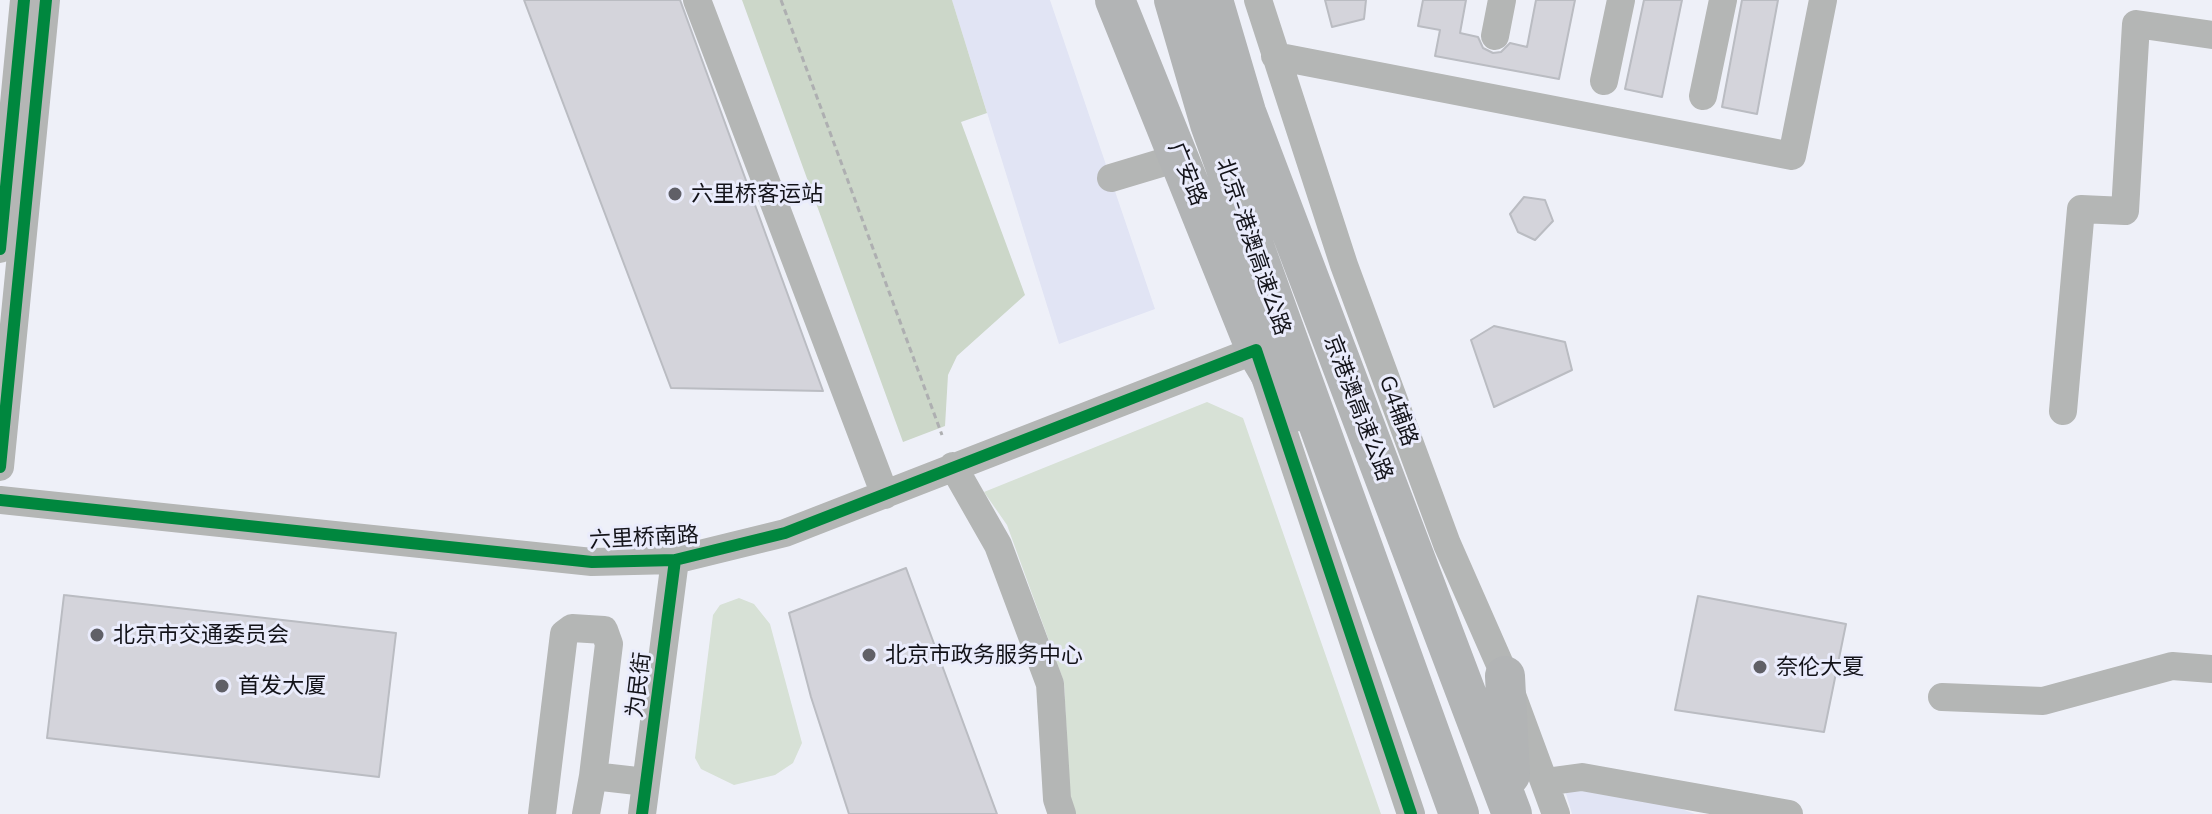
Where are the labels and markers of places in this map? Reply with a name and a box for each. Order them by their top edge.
place label: 六里桥客运站 [691,181,823,207]
marker: 六里桥客运站 [666,185,684,203]
place label: 北京市交通委员会 [113,622,289,648]
marker: 北京市交通委员会 [88,626,106,644]
place label: 北京市政务服务中心 [885,642,1083,668]
marker: 北京市政务服务中心 [860,646,878,664]
place label: 奈伦大夏 [1776,654,1864,680]
marker: 奈伦大夏 [1751,658,1769,676]
place label: 首发大厦 [238,673,326,699]
marker: 首发大厦 [213,677,231,695]

